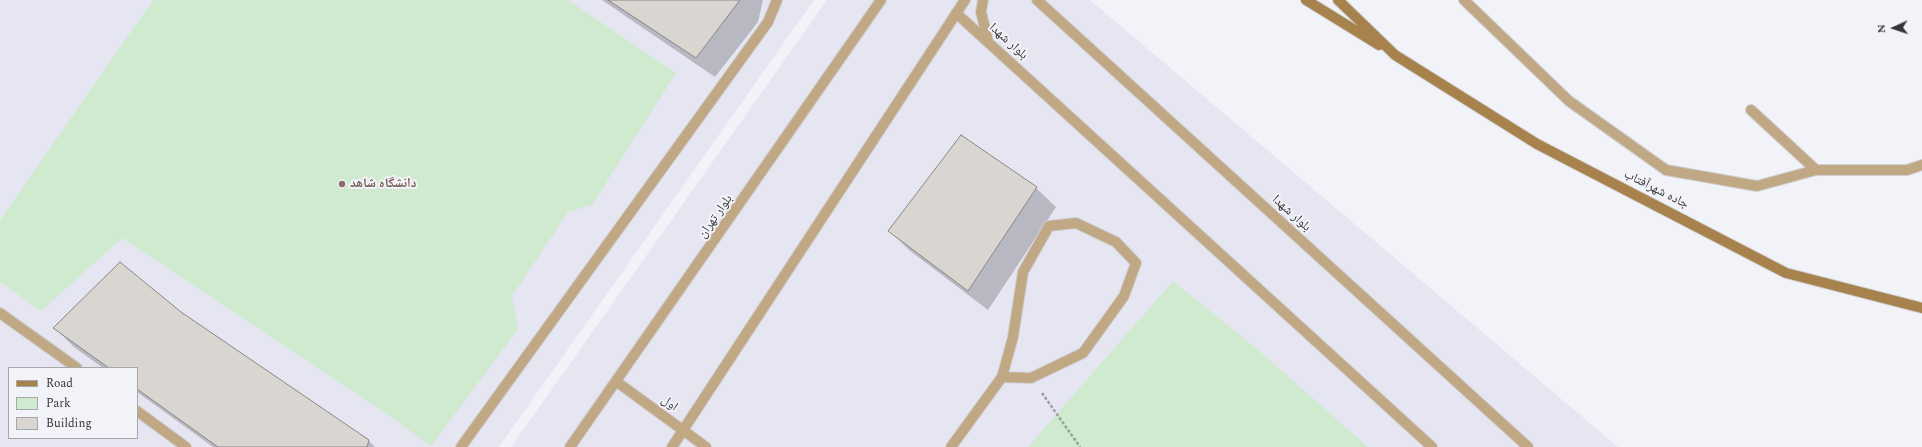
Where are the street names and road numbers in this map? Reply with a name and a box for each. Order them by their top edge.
street label: بلوار شهدا [985,20,1031,64]
street label: جاده شهرآفتاب [1621,167,1691,213]
street label: بلوار تهران [695,192,737,242]
street label: بلوار شهدا [1268,192,1314,236]
street label: اول [658,393,680,415]

